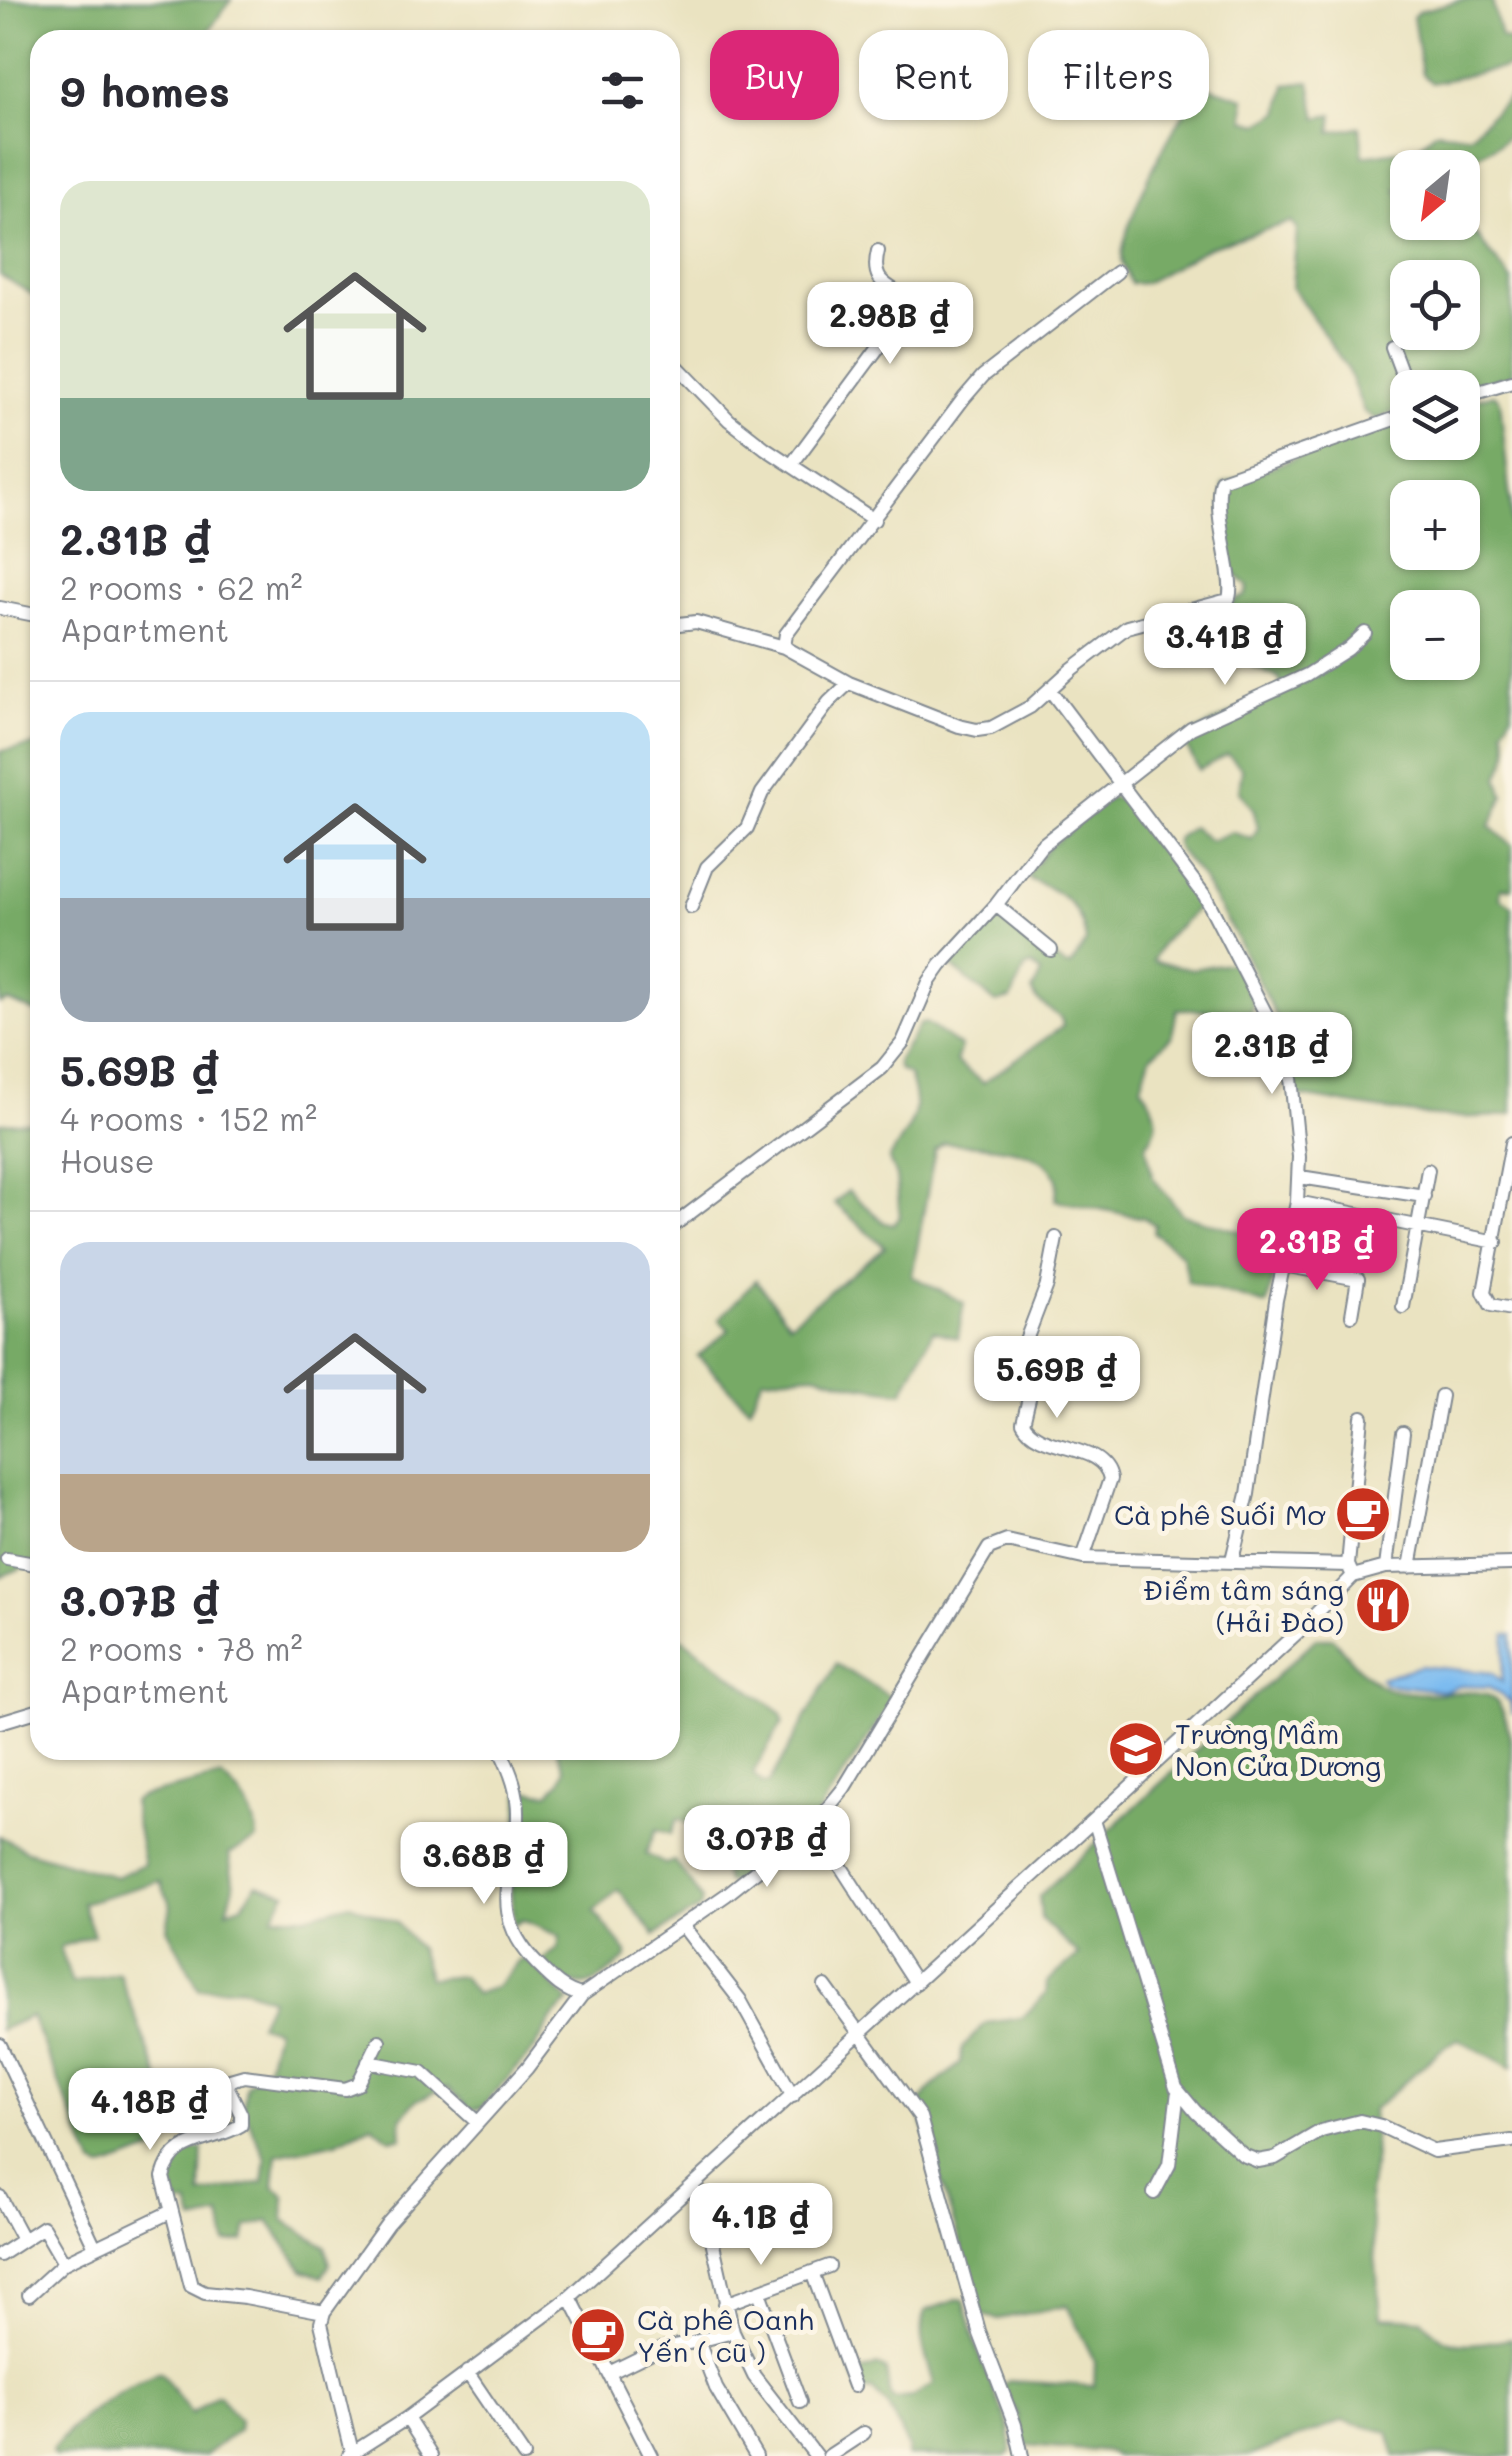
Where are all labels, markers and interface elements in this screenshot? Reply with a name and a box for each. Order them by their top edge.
chip: Buy [710,30,839,120]
chip: Rent [859,30,1008,120]
chip: Filters [1028,30,1209,120]
text: 9 homes [60,63,230,118]
icon: filters [595,63,650,118]
north arrow [1390,150,1480,240]
map controls [1390,150,1480,680]
icon: home [265,246,445,426]
button: locate [1390,260,1480,350]
pin: 2.98B ₫ [798,282,982,367]
text: 2.98B ₫ [829,293,951,335]
button: layers [1390,370,1480,460]
button: + [1390,480,1480,570]
text: 2.31B ₫ [60,511,212,566]
text: 2 rooms · 62 m² [60,566,303,608]
button: − [1390,590,1480,680]
pin: 3.41B ₫ [1133,603,1317,688]
text: Apartment [60,608,229,650]
text: 3.41B ₫ [1166,614,1284,656]
icon: home [265,777,445,957]
pin: 2.31B ₫ [1180,1012,1364,1097]
text: 2.31B ₫ [1214,1023,1330,1065]
text: 5.69B ₫ [60,1042,220,1097]
text: 4 rooms · 152 m² [60,1097,317,1139]
text: House [60,1139,155,1181]
pin: 2.31B ₫ [1225,1208,1409,1293]
text: 2.31B ₫ [1259,1219,1375,1261]
icon: home [265,1307,445,1487]
pin: 5.69B ₫ [965,1336,1149,1421]
text: 5.69B ₫ [996,1347,1118,1389]
cafe icon: Cà phê Suối Mơ [1333,1484,1393,1544]
place label: Cà phê Suối Mơ [1114,1496,1325,1532]
place label: Điểm tâm sáng (Hải Đào) [1143,1571,1344,1639]
text: 3.07B ₫ [60,1572,220,1627]
restaurant icon: Điểm tâm sáng (Hải Đào) [1353,1575,1413,1635]
text: 2 rooms · 78 m² [60,1627,303,1669]
text: Apartment [60,1669,229,1711]
place label: Trường Mầm Non Cửa Dương [1175,1715,1381,1783]
school or university icon: Trường Mầm Non Cửa Dương [1106,1719,1166,1779]
pin: 3.07B ₫ [675,1805,859,1890]
text: 3.07B ₫ [706,1816,828,1858]
pin: 3.68B ₫ [392,1822,576,1907]
text: 3.68B ₫ [422,1833,546,1875]
pin: 4.18B ₫ [58,2068,242,2153]
text: 4.18B ₫ [91,2079,209,2121]
pin: 4.1B ₫ [680,2183,842,2268]
text: 4.1B ₫ [711,2194,811,2236]
place label: Cà phê Oanh Yến ( cũ ) [637,2301,814,2369]
cafe icon: Cà phê Oanh Yến ( cũ ) [568,2305,628,2365]

